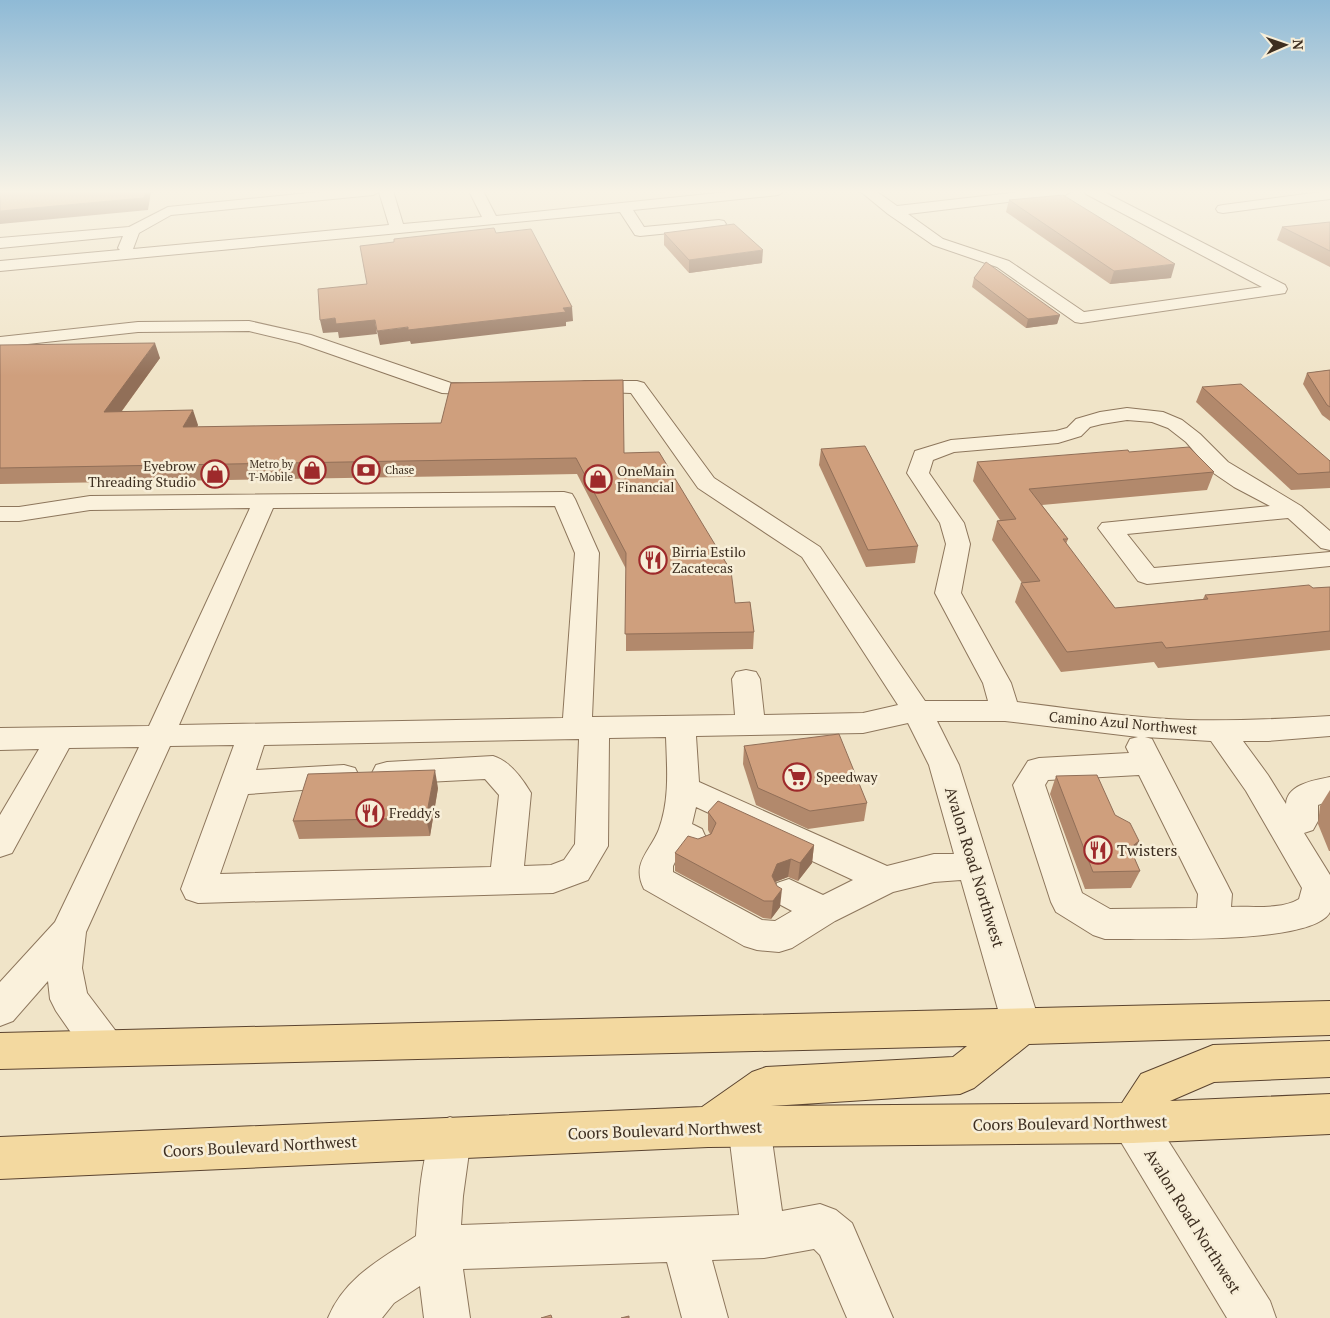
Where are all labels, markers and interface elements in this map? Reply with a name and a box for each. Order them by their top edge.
north arrow [1260,20,1310,70]
text: N [1289,39,1308,51]
shop icon: Metro by T-Mobile [297,455,327,485]
bank icon: Chase [351,455,381,485]
place label: Eyebrow Threading Studio [88,456,197,491]
place label: Metro by T-Mobile [248,457,293,484]
shop icon: Eyebrow Threading Studio [200,459,230,489]
place label: OneMain Financial [617,461,675,496]
place label: Chase [385,463,415,477]
shop icon: OneMain Financial [583,464,613,494]
place label: Birria Estilo Zacatecas [672,542,746,577]
restaurant icon: Birria Estilo Zacatecas [638,545,668,575]
street label: Camino Azul Northwest [1048,707,1199,739]
supermarket icon: Speedway [782,762,812,792]
place label: Speedway [816,767,879,786]
street label: Avalon Road Northwest [940,784,1010,950]
restaurant icon: Freddy's [355,798,385,828]
place label: Freddy's [389,803,440,822]
restaurant icon: Twisters [1083,835,1113,865]
place label: Twisters [1117,839,1177,861]
street label: Coors Boulevard Northwest [973,1110,1168,1136]
street label: Coors Boulevard Northwest [567,1116,763,1144]
street label: Coors Boulevard Northwest [162,1130,358,1162]
street label: Avalon Road Northwest [1139,1144,1247,1298]

